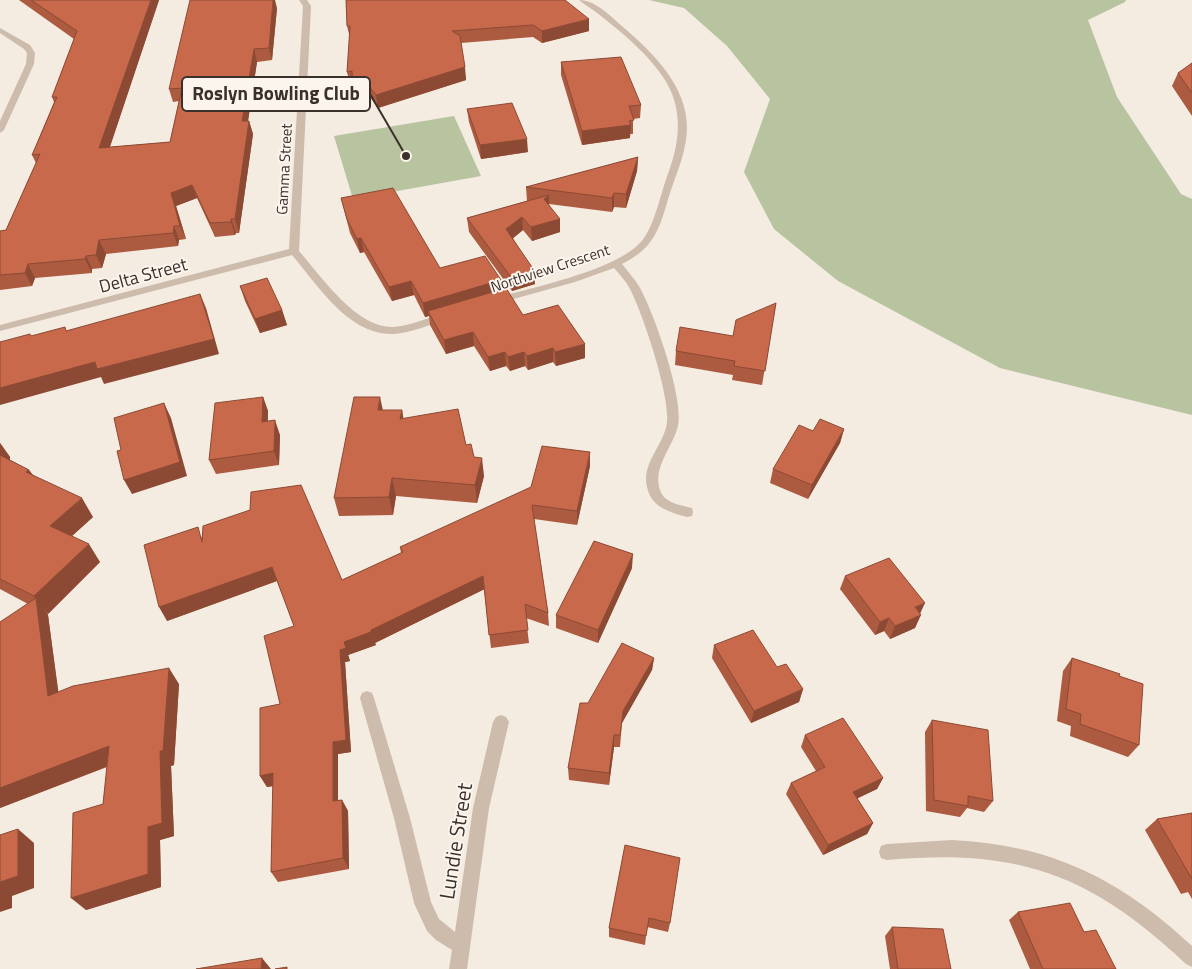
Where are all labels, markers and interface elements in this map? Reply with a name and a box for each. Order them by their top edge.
callout: Roslyn Bowling Club [182,77,370,111]
text: Roslyn Bowling Club [192,78,360,107]
street label: Gamma Street [270,122,298,215]
street label: Northview Crescent [487,238,613,298]
street label: Delta Street [96,250,191,300]
street label: Lundie Street [430,780,480,902]

